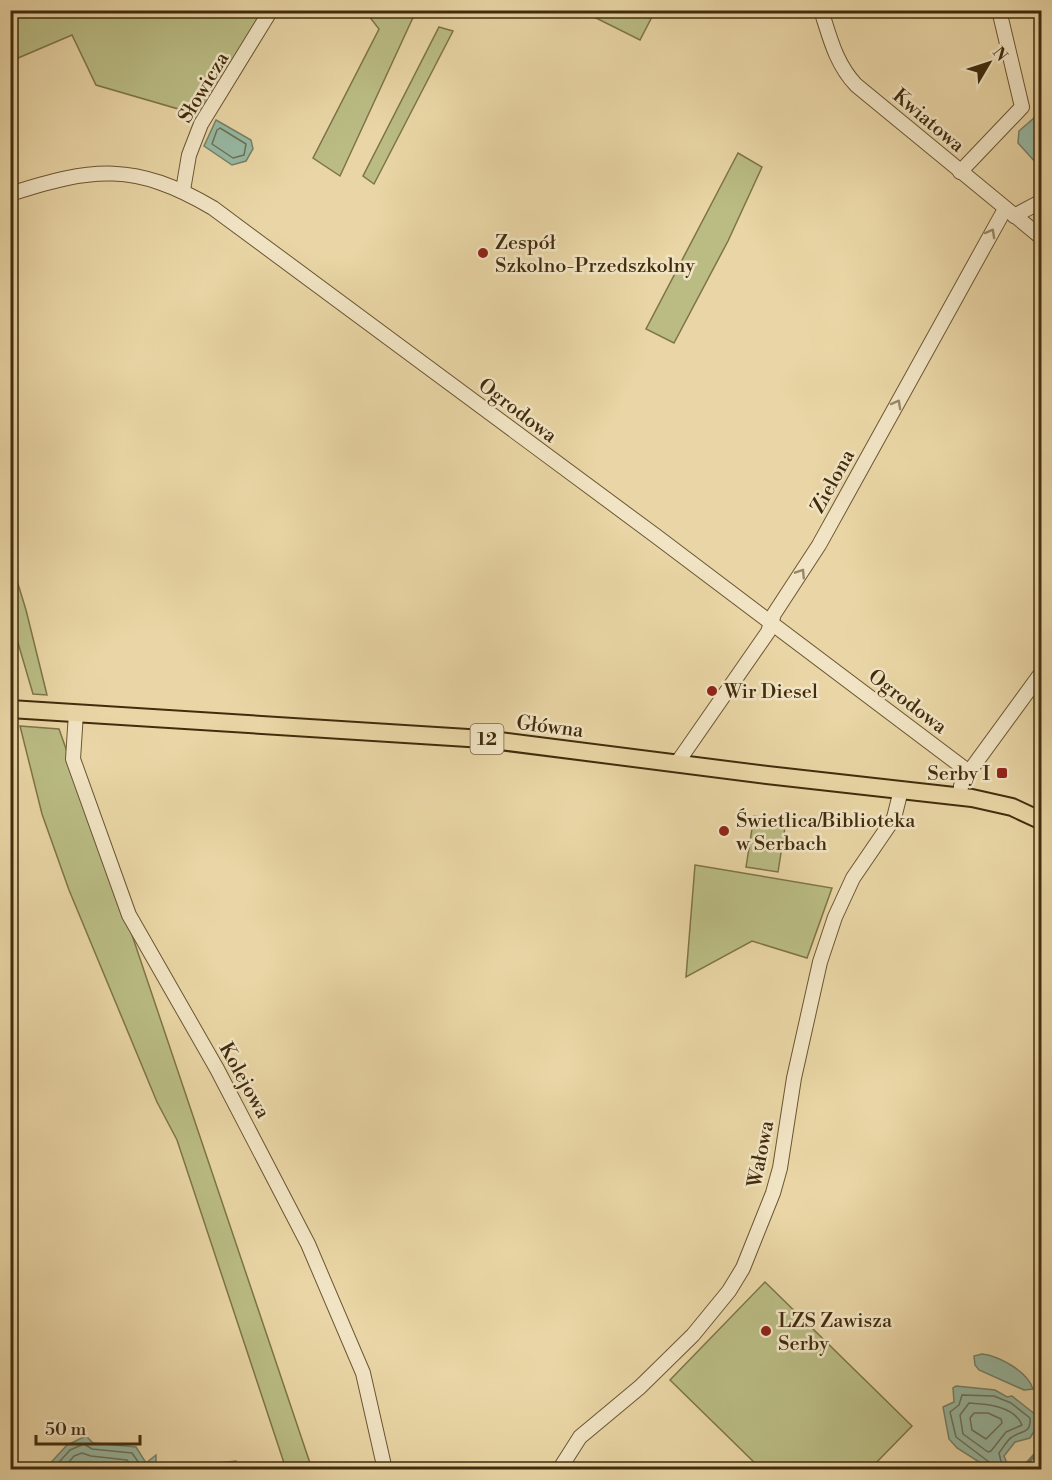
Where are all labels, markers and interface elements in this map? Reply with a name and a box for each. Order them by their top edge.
north arrow [959,33,1019,93]
text: N [988,43,1012,66]
street label: Słowicza [173,47,236,128]
street label: Kwiatowa [887,84,970,159]
one-way arrow [984,229,995,239]
place label: Zespół Szkolno-Przedszkolny [495,231,695,279]
marker: Zespół Szkolno-Przedszkolny [476,246,490,260]
street label: Ogrodowa [473,373,562,450]
one-way arrow [890,399,901,410]
street label: Zielona [806,445,861,518]
one-way arrow [793,569,805,579]
street label: Ogrodowa [863,664,952,741]
place label: Wir Diesel [723,680,818,705]
marker: Wir Diesel [705,684,719,698]
street label: Główna [515,711,586,744]
road number: 12 [470,724,504,754]
place label: Serby I [927,762,990,787]
marker: Serby I [995,766,1009,780]
place label: Świetlica/Biblioteka w Serbach [735,808,916,857]
marker: Świetlica/Biblioteka w Serbach [717,824,731,838]
street label: Kolejowa [213,1038,275,1124]
street label: Wałowa [743,1118,780,1191]
place label: LZS Zawisza Serby [778,1309,893,1357]
marker: LZS Zawisza Serby [759,1324,773,1338]
scale bar [36,1408,140,1446]
text: 50 m [45,1418,87,1441]

